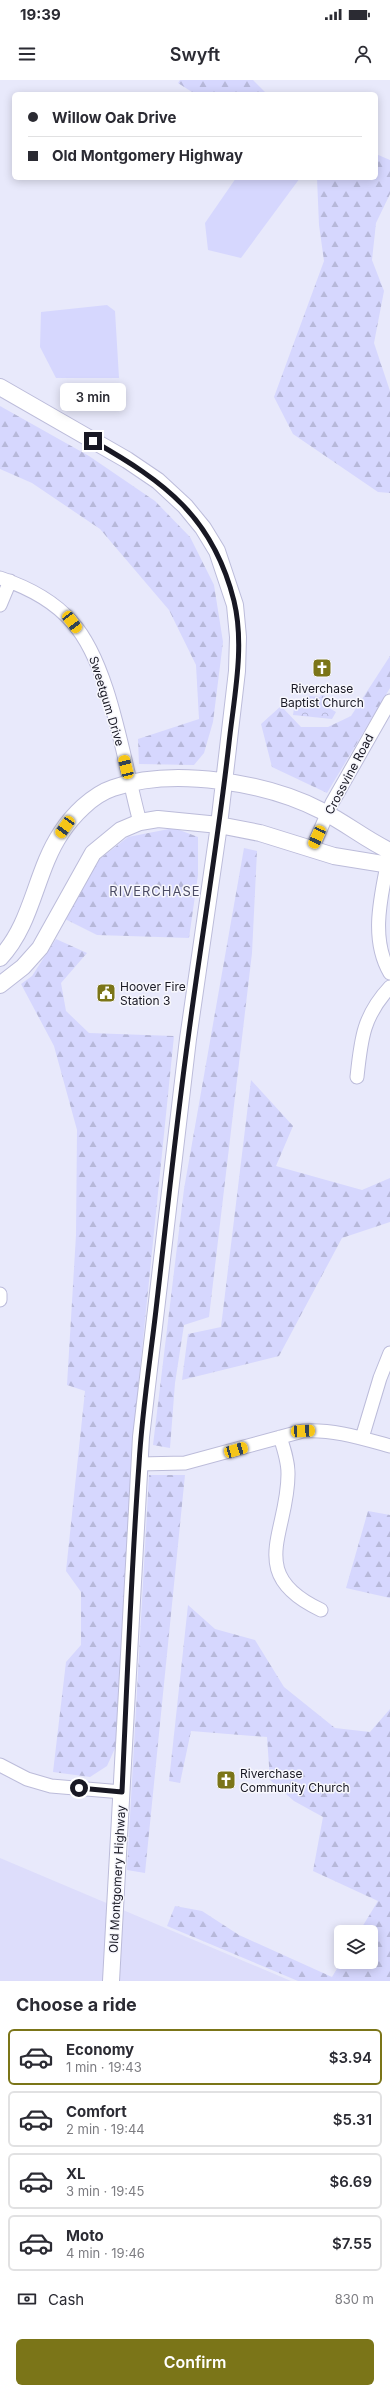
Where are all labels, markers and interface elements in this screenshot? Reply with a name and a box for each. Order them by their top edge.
text: 19:39 [20,5,61,24]
icon: menu [16,43,38,65]
icon: person [352,43,374,65]
text: Swyft [170,44,220,65]
text: Willow Oak Drive [52,108,176,127]
text: Old Montgomery Highway [52,146,243,165]
callout: 3 min [60,383,126,411]
text: 3 min [76,389,110,405]
route end [84,432,102,450]
car [60,609,84,635]
street label: Sweetgum Drive [86,654,128,748]
church icon: Riverchase Baptist Church [311,657,333,679]
place label: Riverchase Baptist Church [280,681,364,710]
street label: Crossvine Road [321,731,377,817]
car [117,754,135,780]
car [53,814,77,840]
car [306,824,328,850]
district label: RIVERCHASE [109,883,201,899]
place label: Hoover Fire Station 3 [120,979,186,1008]
public building icon: Hoover Fire Station 3 [95,982,117,1004]
car [291,1424,315,1438]
car [223,1441,249,1459]
place label: Riverchase Community Church [240,1766,350,1795]
church icon: Riverchase Community Church [215,1769,237,1791]
route start [70,1779,88,1797]
street label: Old Montgomery Highway [106,1804,128,1953]
map controls [334,1925,378,1969]
button: layers [334,1925,378,1969]
text: Choose a ride [16,1994,137,2015]
icon: car [18,2039,54,2075]
text: Economy [66,2040,134,2059]
text: $3.94 [329,2048,372,2067]
text: 1 min · 19:43 [66,2059,142,2075]
icon: car [18,2101,54,2137]
text: Comfort [66,2102,127,2121]
text: $5.31 [333,2110,372,2129]
text: 2 min · 19:44 [66,2121,145,2137]
icon: car [18,2163,54,2199]
text: XL [66,2164,86,2183]
text: $6.69 [330,2172,372,2191]
text: 3 min · 19:45 [66,2183,144,2199]
icon: car [18,2225,54,2261]
text: Moto [66,2226,104,2245]
text: $7.55 [332,2234,372,2253]
text: 4 min · 19:46 [66,2245,145,2261]
icon: cash [16,2288,38,2310]
text: Cash [48,2290,84,2309]
text: 830 m [335,2291,374,2307]
button: Confirm [16,2339,374,2385]

